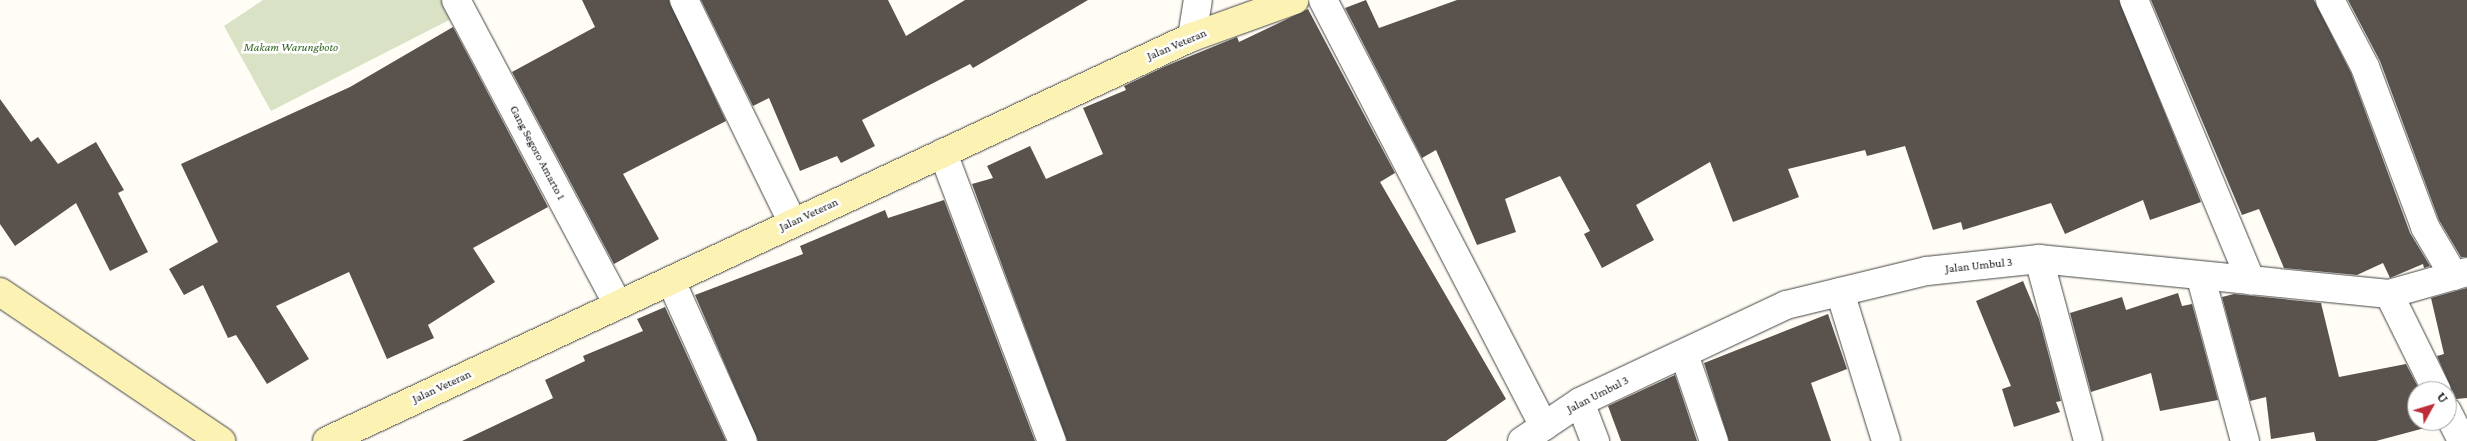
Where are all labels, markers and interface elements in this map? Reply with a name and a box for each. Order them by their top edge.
street label: Jalan Veteran [1145,26,1209,64]
park label: Makam Warungboto [244,41,338,55]
street label: Gang Segoro Amarto 1 [506,103,568,203]
street label: Jalan Veteran [777,195,841,235]
street label: Jalan Umbul 3 [1945,255,2013,277]
street label: Jalan Veteran [410,367,474,407]
street label: Jalan Umbul 3 [1565,373,1631,417]
north arrow [2407,381,2457,431]
text: U [2434,388,2452,406]

